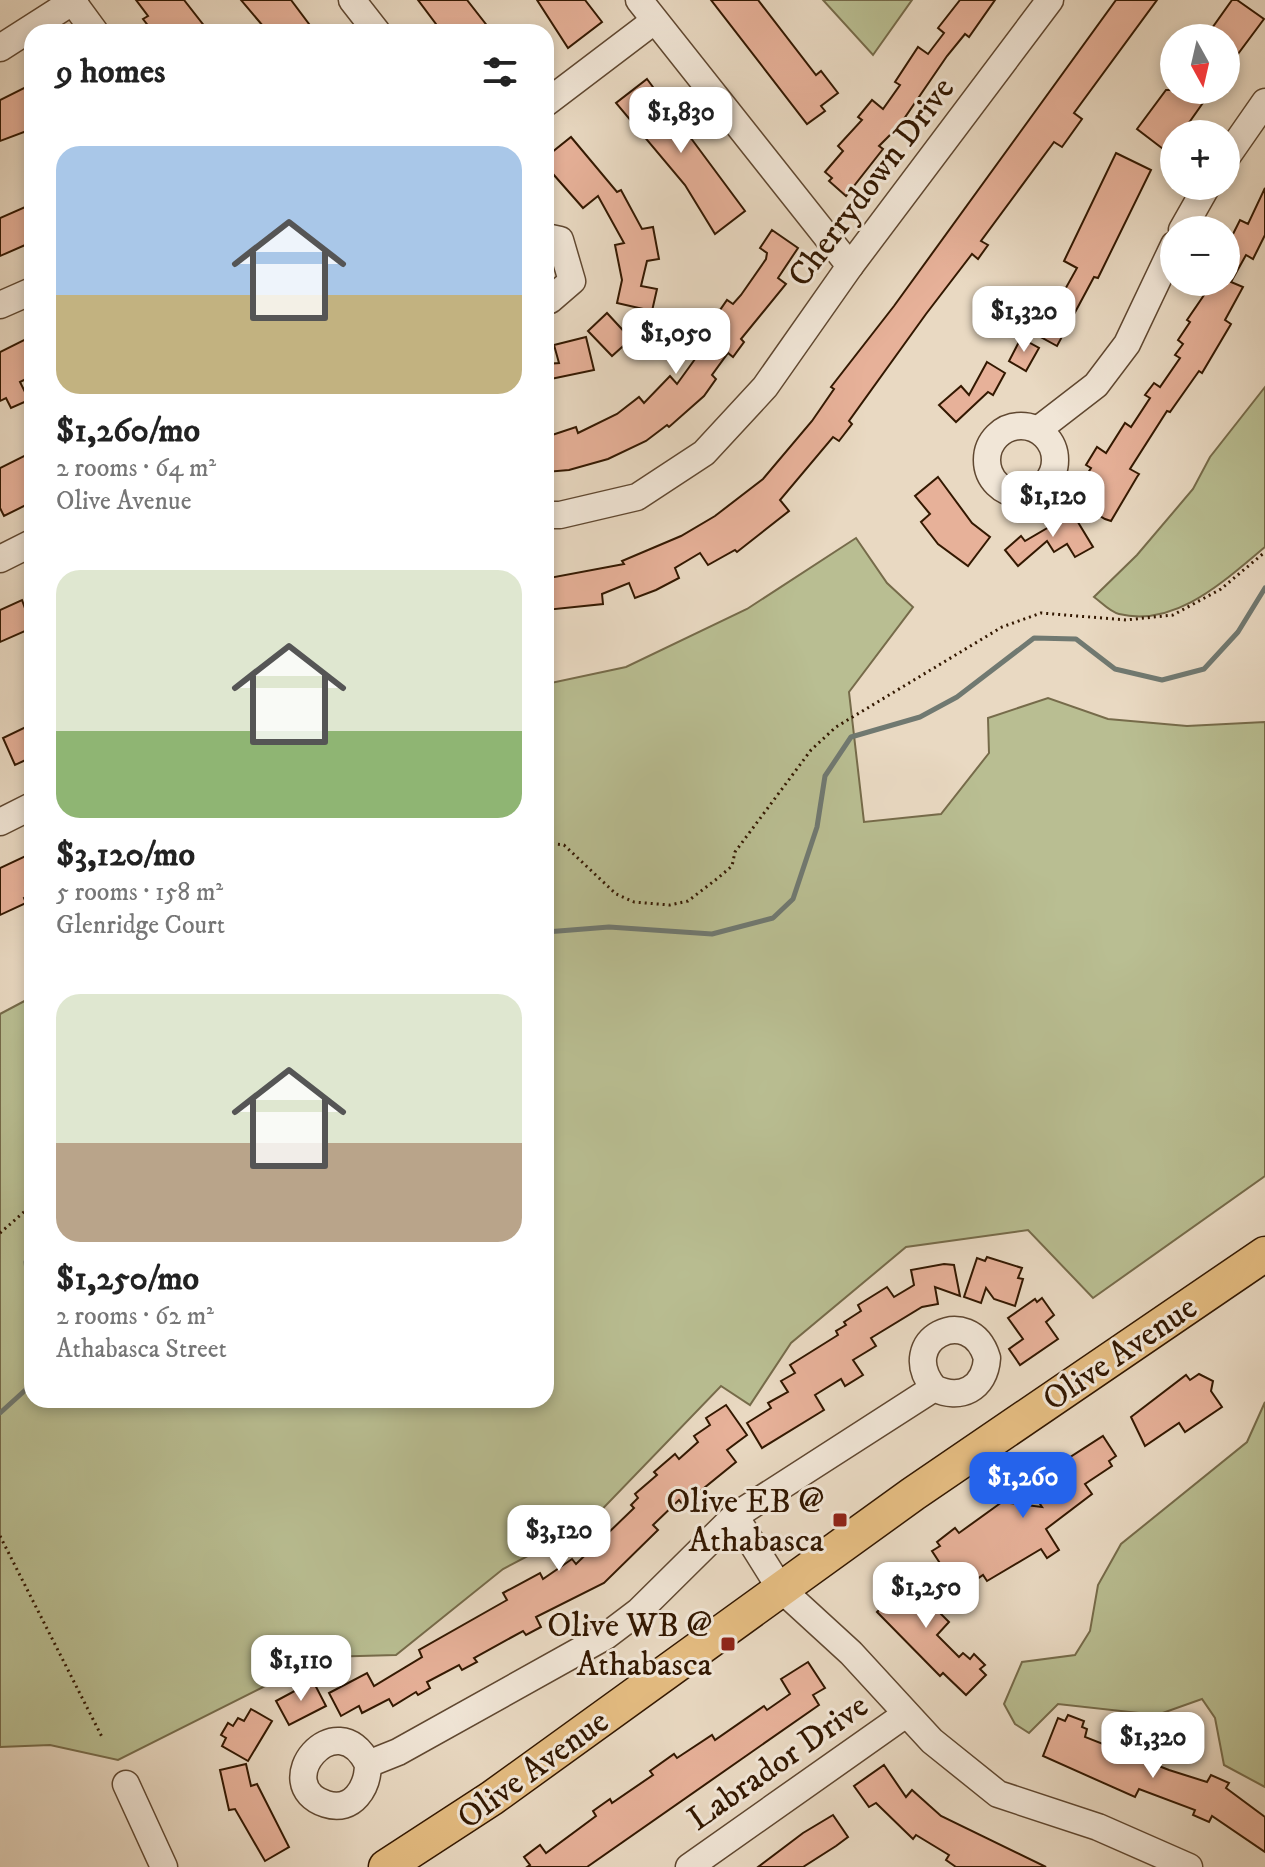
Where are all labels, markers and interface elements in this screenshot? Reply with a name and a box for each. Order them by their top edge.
north arrow [1160,24,1240,104]
map controls [1160,24,1240,296]
icon: filters [478,50,522,94]
text: 9 homes [56,51,165,93]
street label: Cherrydown Drive [779,69,964,295]
pin: $1,830 [616,87,746,155]
text: $1,830 [647,96,715,129]
button: + [1160,120,1240,200]
icon: home [217,198,361,342]
button: − [1160,216,1240,296]
pin: $1,320 [959,286,1089,354]
text: $1,320 [990,295,1058,328]
pin: $1,050 [611,308,741,376]
text: $1,050 [640,317,712,350]
text: $1,260/mo [56,410,200,452]
text: 2 rooms · 64 m² [56,452,216,485]
pin: $1,120 [988,471,1118,539]
text: $1,120 [1019,480,1087,513]
text: Olive Avenue [56,485,191,518]
icon: home [217,622,361,766]
text: $3,120/mo [56,834,195,876]
text: 5 rooms · 158 m² [56,876,223,909]
text: Glenridge Court [56,909,225,942]
icon: home [217,1046,361,1190]
text: $1,250/mo [56,1258,199,1300]
street label: Olive Avenue [1035,1287,1205,1421]
text: 2 rooms · 62 m² [56,1300,214,1333]
text: Athabasca Street [56,1333,227,1366]
pin: $1,260 [958,1452,1088,1520]
text: $1,260 [987,1461,1059,1494]
place label: Olive EB @ Athabasca [666,1481,825,1562]
pin: $3,120 [494,1505,624,1573]
marker: Olive EB @ Athabasca [831,1511,849,1529]
text: $3,120 [525,1514,593,1547]
pin: $1,250 [861,1562,991,1630]
text: $1,250 [891,1571,961,1604]
place label: Olive WB @ Athabasca [547,1605,713,1686]
pin: $1,110 [236,1635,366,1703]
marker: Olive WB @ Athabasca [719,1635,737,1653]
text: $1,110 [269,1644,333,1677]
street label: Labrador Drive [680,1685,877,1840]
street label: Olive Avenue [449,1701,617,1839]
pin: $1,320 [1088,1712,1218,1780]
text: $1,320 [1119,1721,1187,1754]

